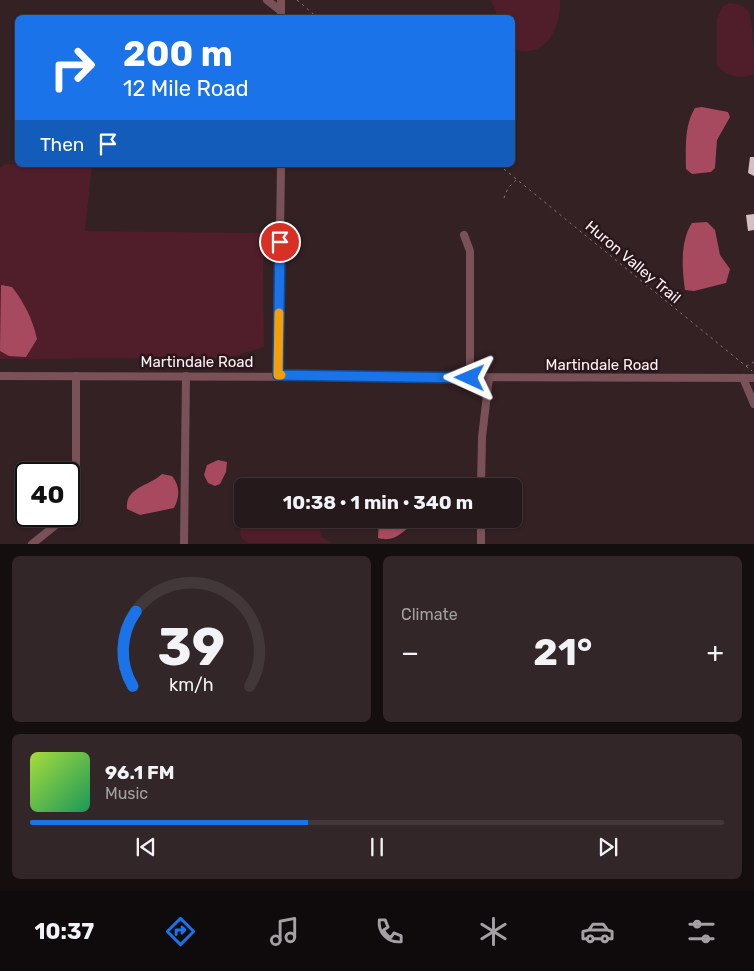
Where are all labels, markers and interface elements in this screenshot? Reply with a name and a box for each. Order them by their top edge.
text: 200 m [123,33,233,75]
icon: right [40,35,105,100]
text: 12 Mile Road [123,75,249,102]
icon: arrive [94,130,122,158]
text: Then [40,133,84,156]
street label: Huron Valley Trail [582,217,684,307]
pin [259,221,301,263]
icon: arrive [266,228,294,256]
position arrow [443,351,495,403]
street label: Martindale Road [141,353,253,371]
street label: Martindale Road [546,356,658,374]
speed limit sign: 40 [15,462,80,527]
text: 10:38 · 1 min · 340 m [283,491,473,514]
text: Climate [401,605,458,624]
text: 39 [158,616,225,678]
text: 21° [533,629,592,675]
text: − [401,636,419,669]
text: + [707,636,724,669]
text: km/h [169,674,214,695]
text: 96.1 FM [105,761,175,784]
text: Music [105,784,148,803]
icon: previous [132,833,160,861]
icon: pause [363,833,391,861]
icon: next [594,833,622,861]
icon: directions [163,914,198,949]
icon: music [267,914,302,949]
icon: phone [372,914,407,949]
icon: climate [476,914,511,949]
icon: car [580,914,615,949]
icon: filters [684,914,719,949]
text: 10:37 [35,918,94,945]

